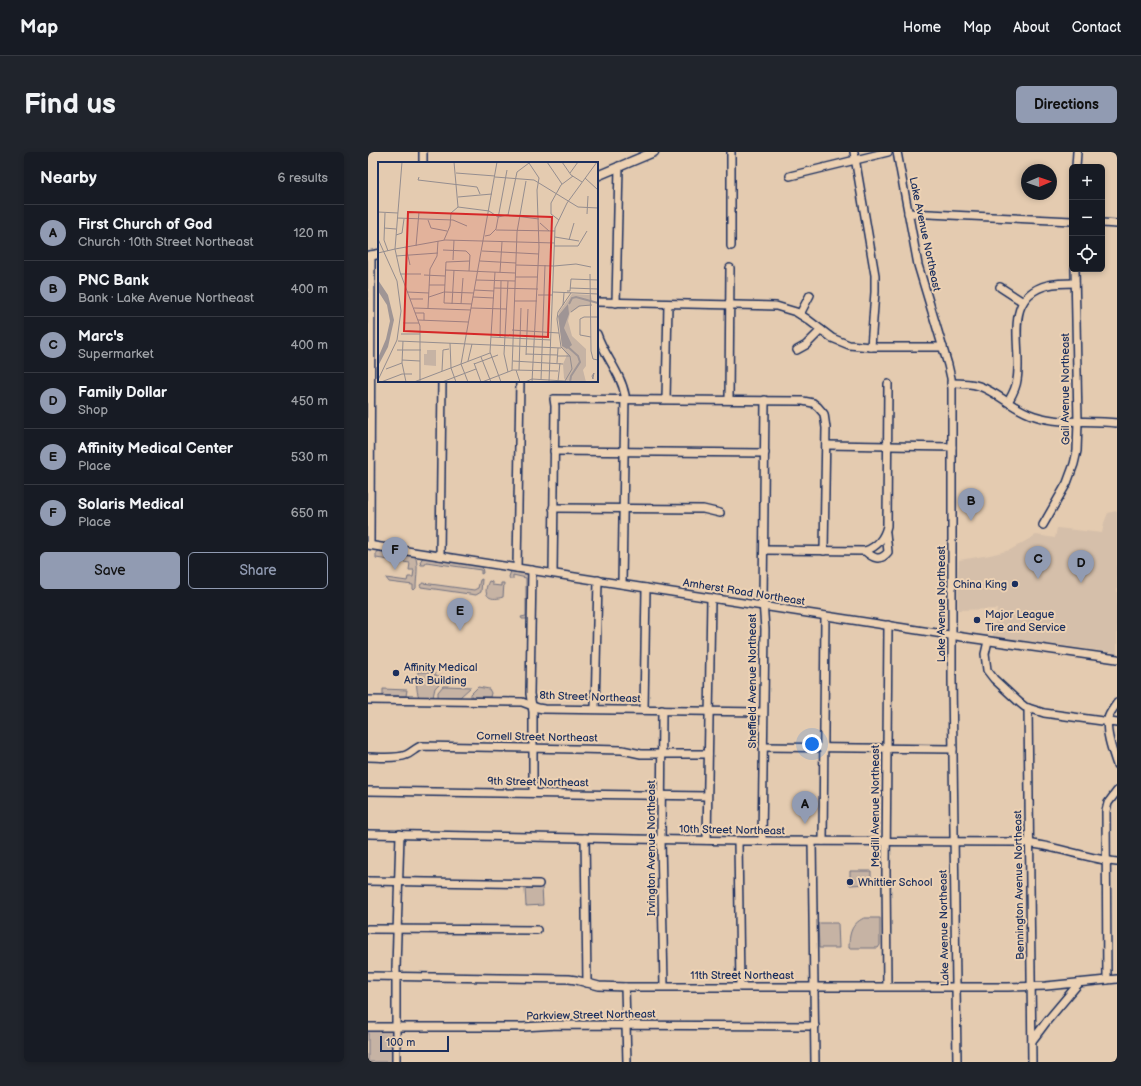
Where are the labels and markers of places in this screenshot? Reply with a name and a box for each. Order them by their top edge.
pin: B [958,488,984,521]
pin: F [382,537,408,570]
pin: C [1025,546,1051,579]
pin: D [1068,550,1094,583]
place label: China King [953,578,1007,591]
marker: China King [1010,579,1020,589]
pin: E [447,598,473,631]
place label: Major League Tire and Service [985,608,1066,634]
marker: Major League Tire and Service [972,615,982,625]
place label: Affinity Medical Arts Building [404,661,477,687]
marker: Affinity Medical Arts Building [391,668,401,678]
pin: A [792,791,818,824]
place label: Whittier School [858,876,932,889]
marker: Whittier School [845,877,855,887]

